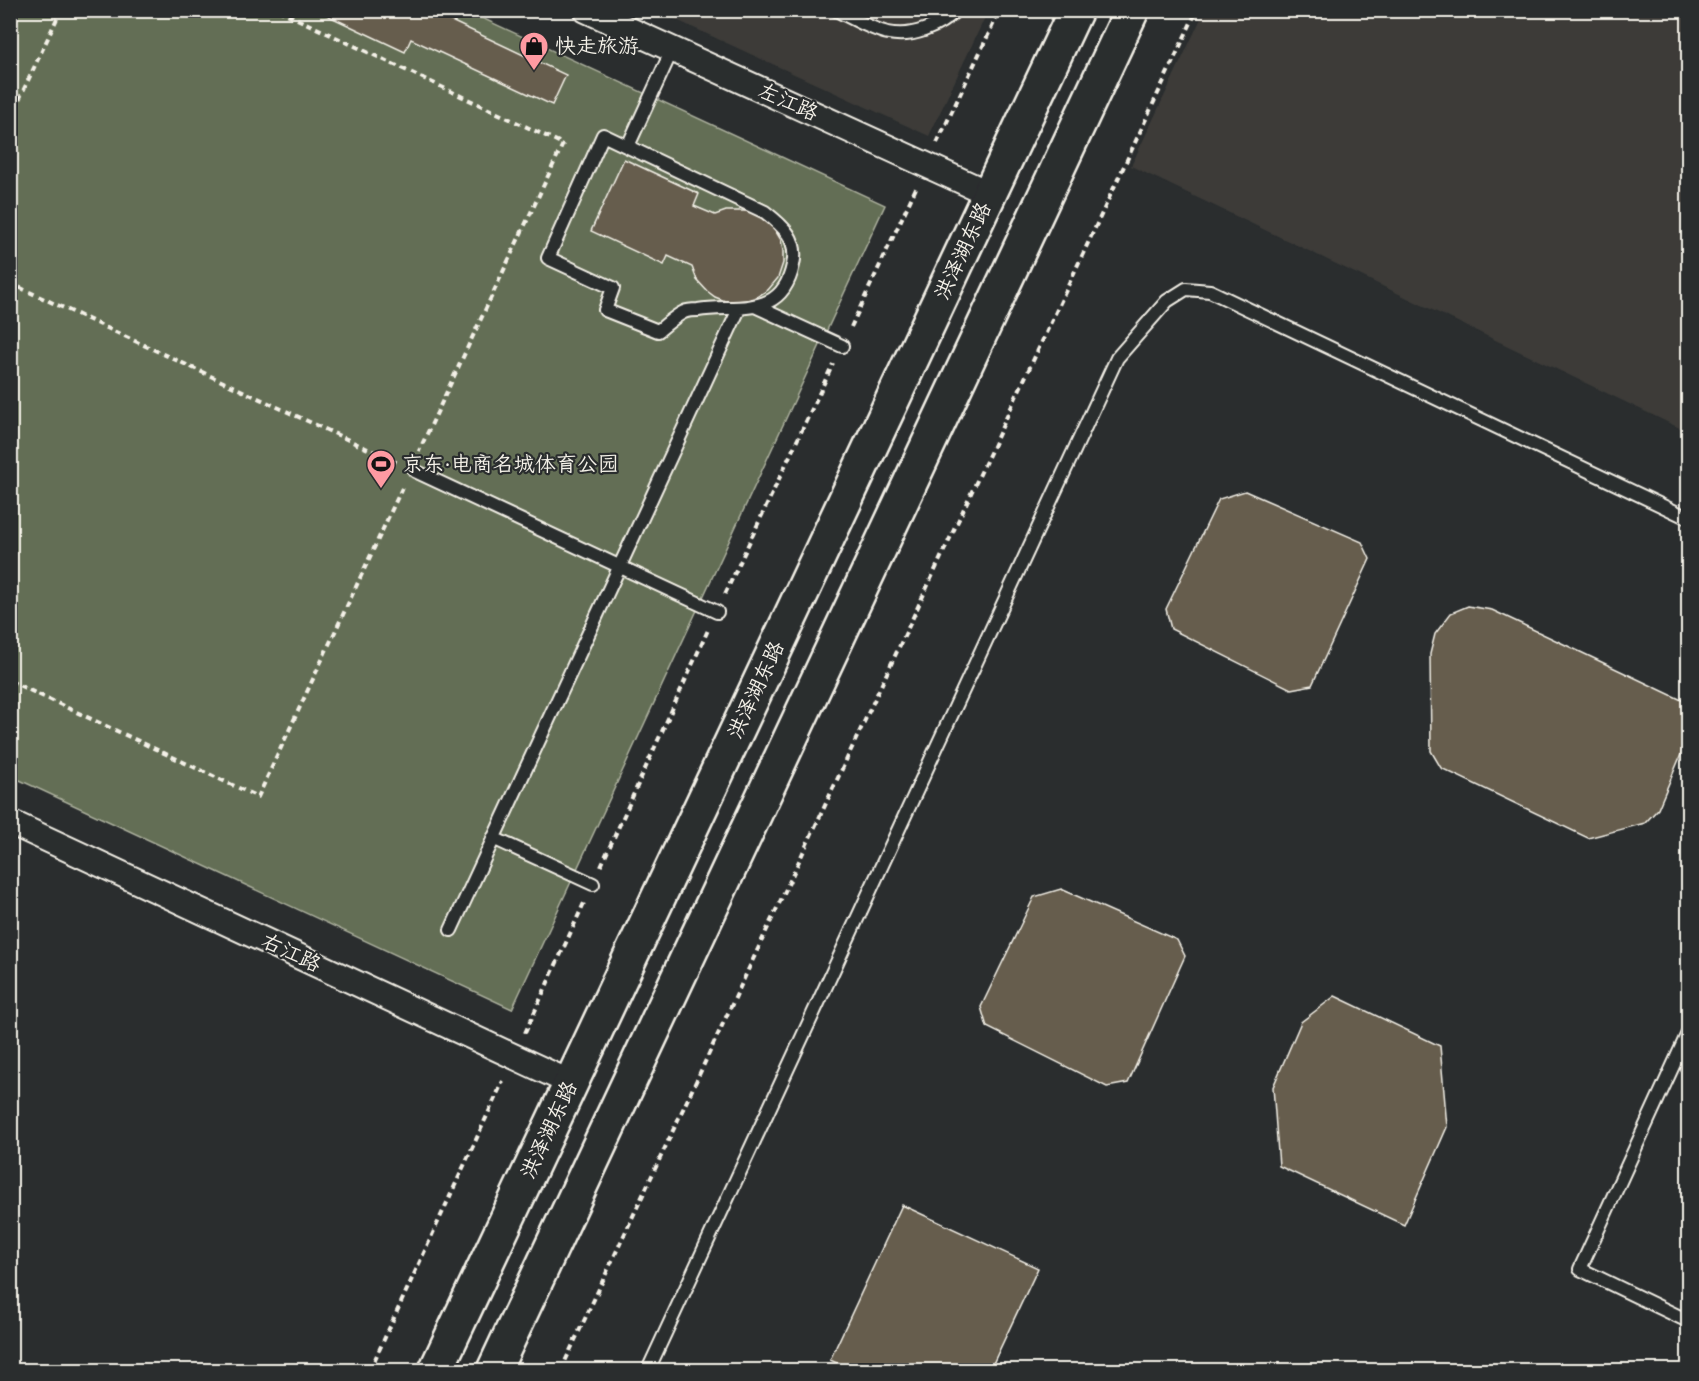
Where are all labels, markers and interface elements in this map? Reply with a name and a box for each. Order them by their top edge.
shop icon: 快走旅游 [518,30,550,72]
place label: 快走旅游 [555,33,639,60]
street label: 左江路 [754,77,822,127]
street label: 洪泽湖东路 [929,198,997,304]
sports icon: 京东·电商名城体育公园 [365,448,397,490]
place label: 京东·电商名城体育公园 [402,451,619,478]
street label: 洪泽湖东路 [722,637,790,743]
street label: 右江路 [257,927,325,979]
street label: 洪泽湖东路 [515,1077,583,1183]

